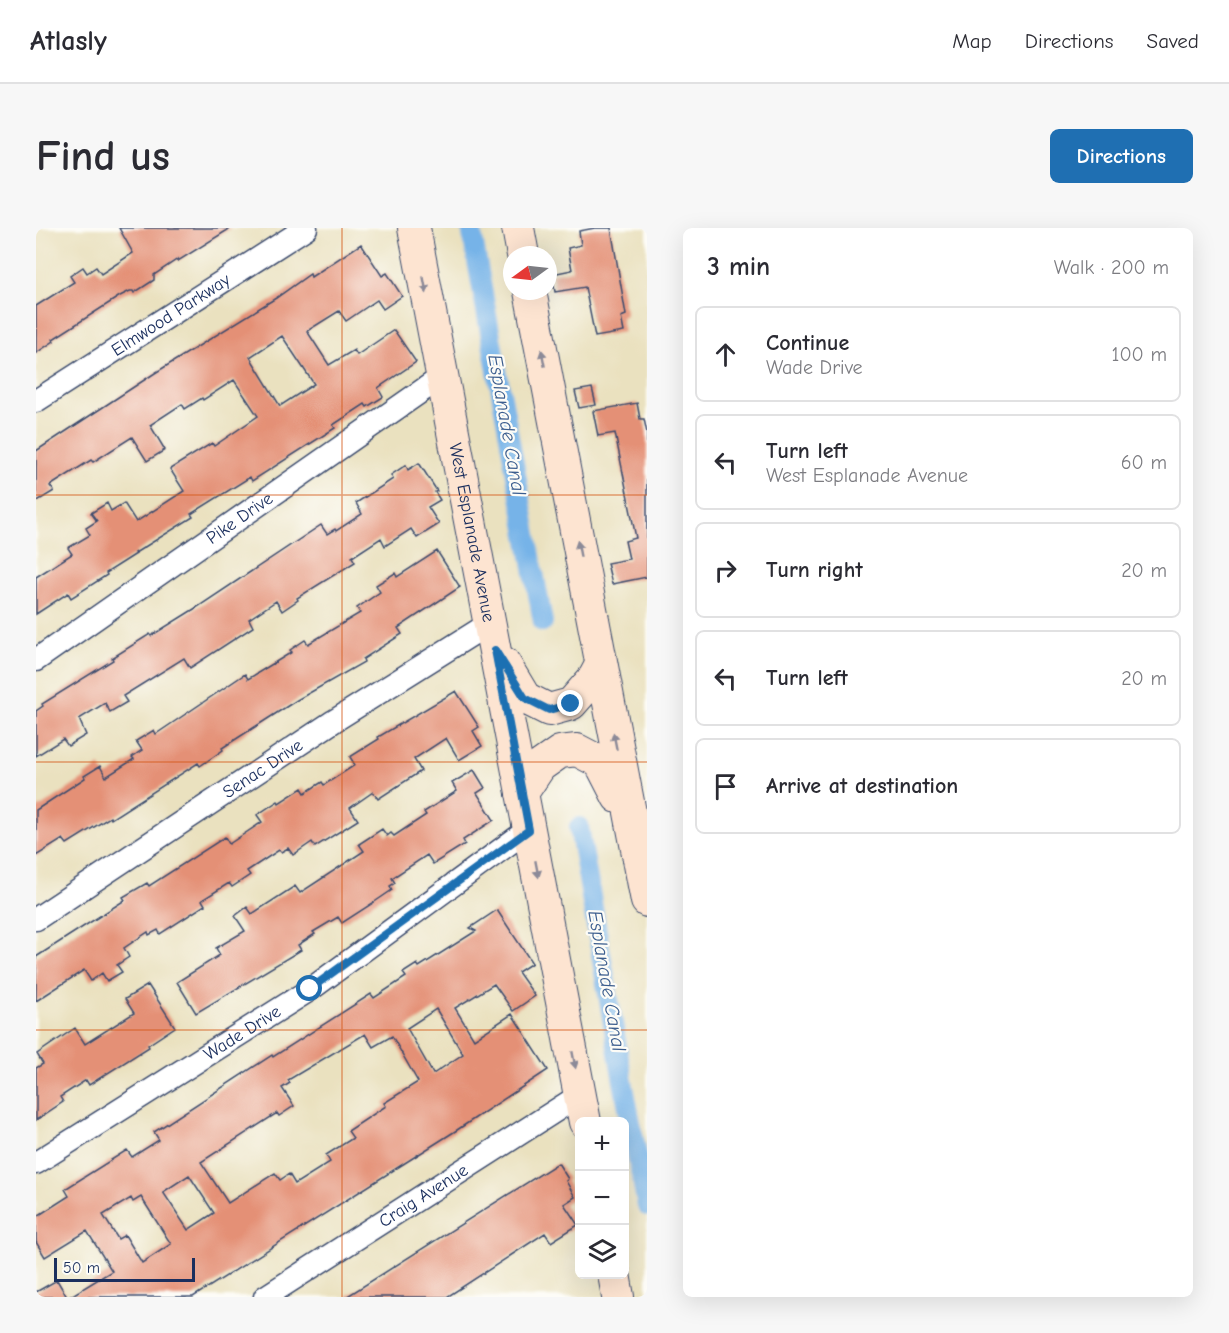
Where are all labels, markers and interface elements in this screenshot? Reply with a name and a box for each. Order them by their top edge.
text: Atlasly [30,25,107,57]
text: Map [952,29,992,53]
text: Directions [1025,29,1114,53]
text: Saved [1147,29,1199,53]
button: Directions [1050,129,1193,183]
text: Find us [36,132,170,181]
north arrow [503,246,557,300]
text: 3 min [707,252,770,282]
text: Walk · 200 m [1054,256,1169,279]
street label: Elmwood Parkway [107,268,235,360]
one-way arrow [421,276,430,295]
text: Continue [766,330,849,356]
icon: ahead [709,338,742,371]
text: 100 m [1112,343,1167,366]
one-way arrow [538,348,547,367]
water label: Esplanade Canal [483,353,531,498]
text: Wade Drive [766,356,863,379]
text: Turn left [766,438,848,464]
street label: West Esplanade Avenue [445,441,500,624]
icon: left [709,446,742,479]
text: 60 m [1121,451,1167,474]
text: West Esplanade Avenue [766,464,968,487]
street label: Pike Drive [202,488,277,549]
one-way arrow [574,540,583,559]
icon: right [709,554,742,587]
text: Turn right [766,557,863,583]
text: 20 m [1121,559,1167,582]
icon: left [709,662,742,695]
text: Turn left [766,665,848,691]
text: 20 m [1121,667,1167,690]
route end [557,690,583,716]
one-way arrow [610,731,619,750]
street label: Senac Drive [219,734,307,803]
icon: arrive [709,770,742,803]
text: Arrive at destination [766,773,958,799]
one-way arrow [533,860,542,879]
water label: Esplanade Canal [583,909,631,1054]
route start [296,975,322,1001]
street label: Wade Drive [200,1000,285,1065]
one-way arrow [570,1051,579,1070]
map controls [575,1117,629,1279]
button: + [575,1117,629,1171]
street label: Craig Avenue [375,1159,472,1232]
button: − [575,1171,629,1225]
button: layers [575,1225,629,1279]
scale bar [54,1255,195,1282]
text: 50 m [63,1259,100,1277]

